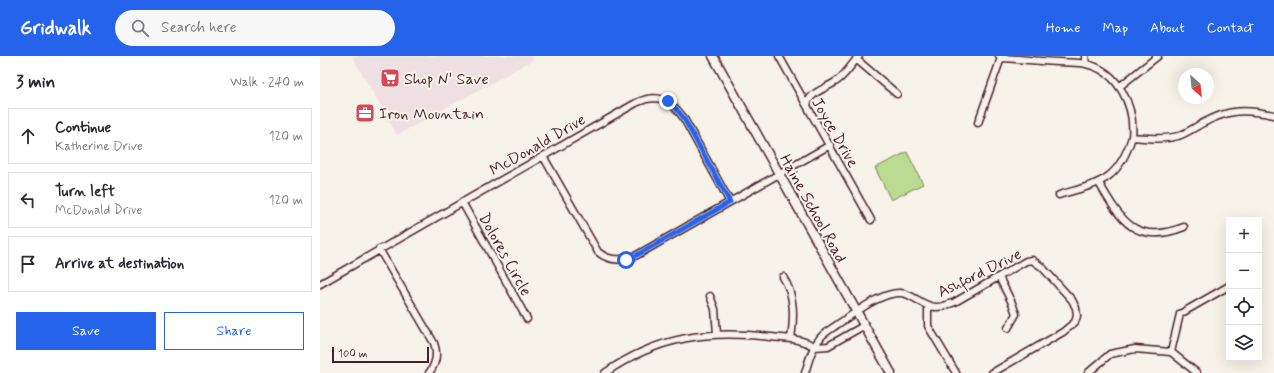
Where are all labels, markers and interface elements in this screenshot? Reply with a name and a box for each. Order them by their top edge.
search box [115,10,395,46]
text: Gridwalk [20,16,91,41]
icon: search [129,17,151,39]
text: Search here [161,18,237,38]
text: Home [1046,19,1080,37]
text: Map [1102,19,1128,37]
text: About [1150,19,1185,37]
text: Contact [1207,19,1254,37]
supermarket icon: Shop N' Save [379,67,401,89]
north arrow [1178,68,1214,104]
place label: Shop N' Save [404,69,489,90]
text: 3 min [16,71,55,93]
text: Walk · 240 m [230,74,304,91]
route end [659,92,677,110]
street label: Joyce Drive [806,94,863,172]
office icon: Iron Mountain [354,102,376,124]
place label: Iron Mountain [379,104,484,125]
street label: McDonald Drive [486,109,590,181]
text: Continue [55,118,111,138]
icon: ahead [17,125,39,147]
text: 120 m [269,128,303,145]
text: Katherine Drive [55,138,143,155]
street label: Haine School Road [774,151,851,267]
text: Turn left [55,182,115,202]
icon: left [17,189,39,211]
text: 120 m [269,192,303,209]
text: McDonald Drive [55,202,142,219]
street label: Dolores Circle [473,209,536,300]
map controls [1226,217,1262,361]
button: + [1226,217,1262,253]
street label: Ashford Drive [934,244,1026,305]
route start [617,251,635,269]
icon: arrive [17,253,39,275]
button: − [1226,253,1262,289]
text: Arrive at destination [55,254,184,274]
button: locate [1226,289,1262,325]
button: Save [16,312,156,350]
button: Share [164,312,304,350]
button: layers [1226,325,1262,361]
scale bar [332,345,429,364]
text: 100 m [338,347,368,361]

